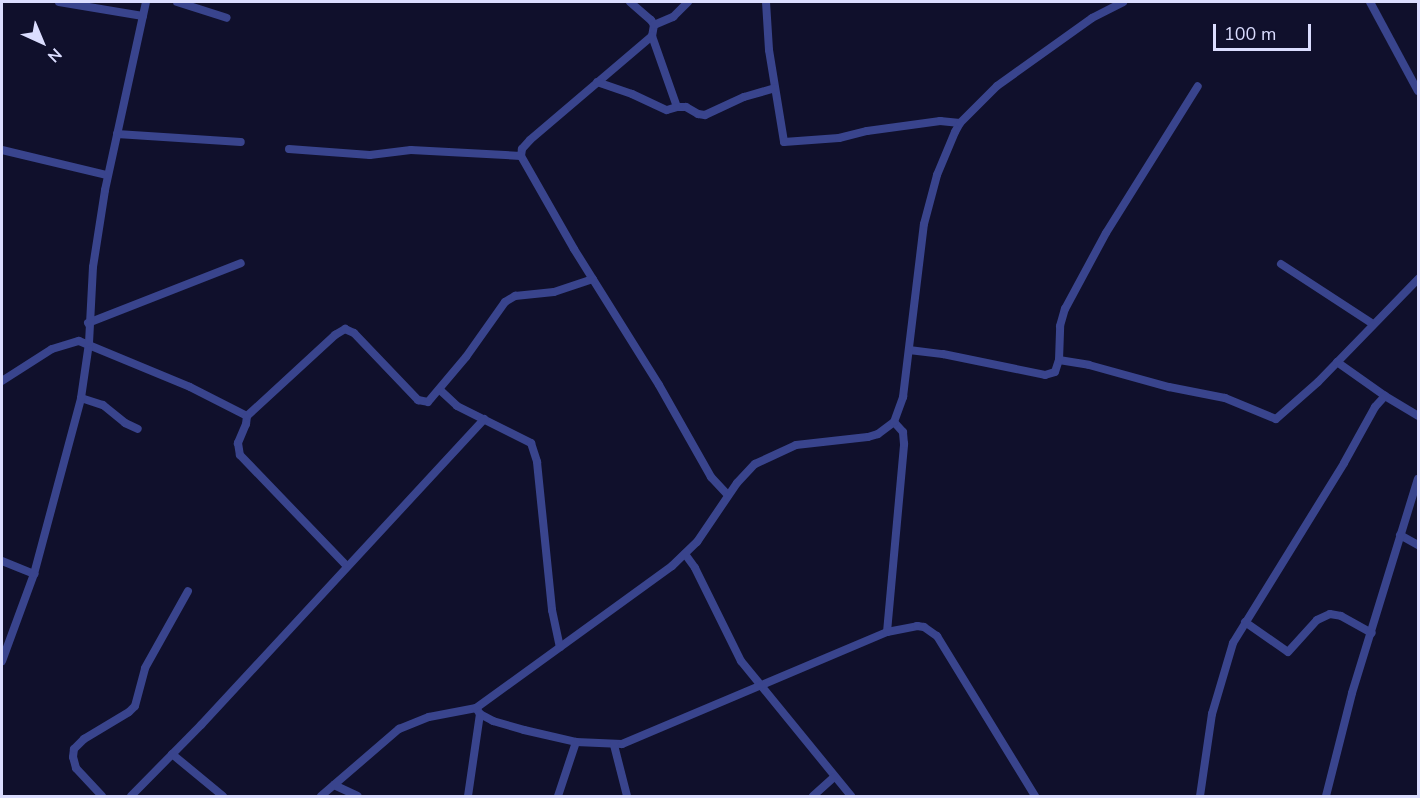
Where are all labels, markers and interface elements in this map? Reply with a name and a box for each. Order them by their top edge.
north arrow [12,12,72,72]
scale bar [1216,12,1314,50]
text: 100 m [1224,22,1276,46]
text: N [43,43,66,67]

